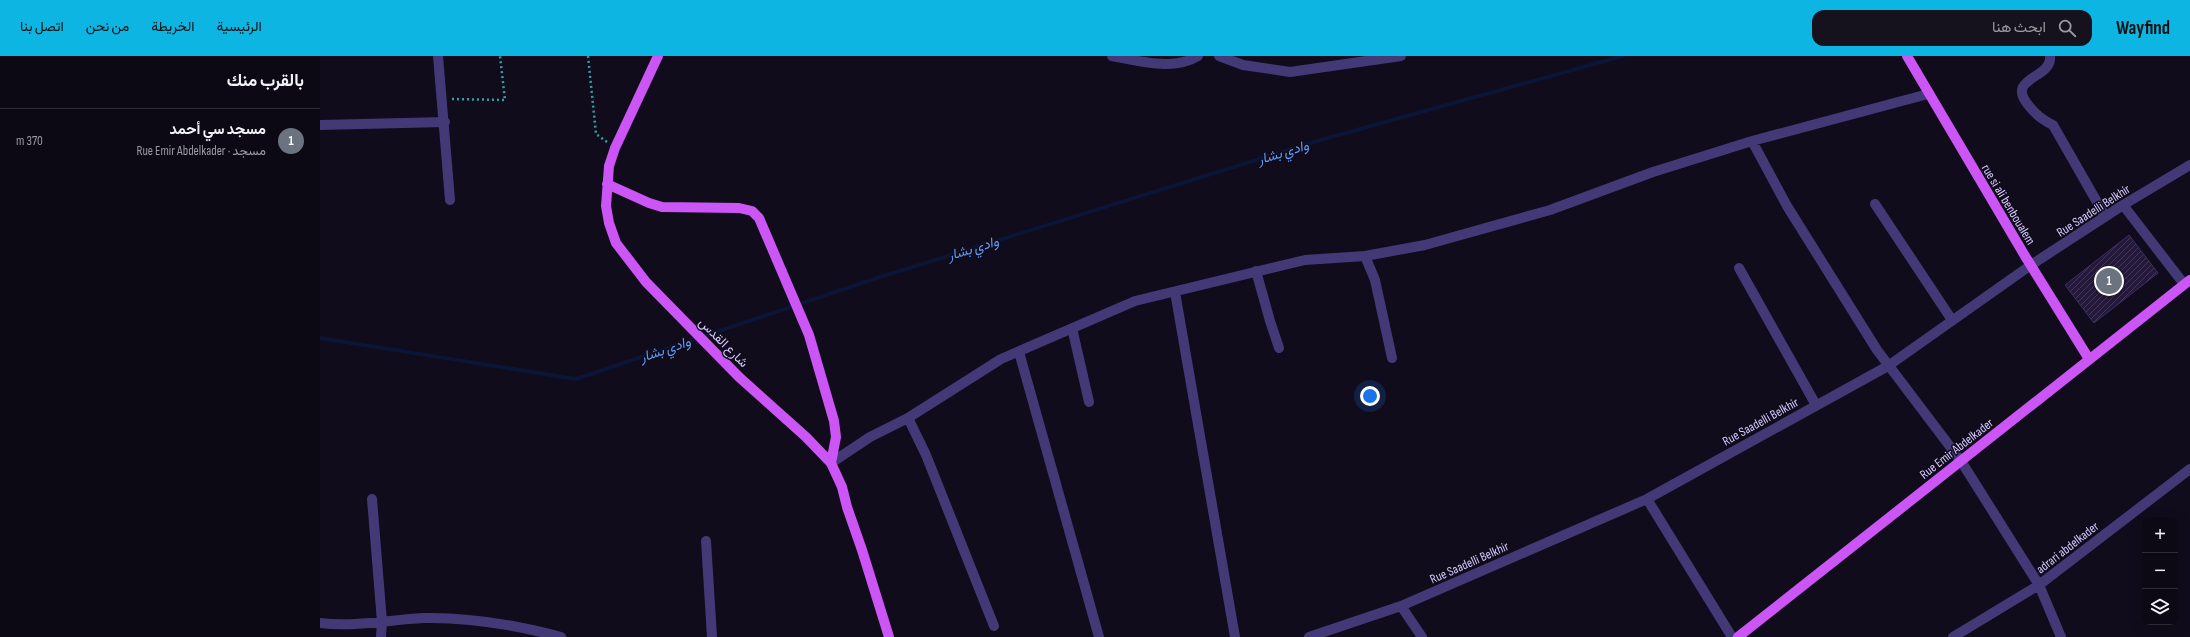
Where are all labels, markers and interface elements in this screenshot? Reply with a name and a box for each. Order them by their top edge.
search box [1812,10,2092,46]
icon: search [2056,17,2078,39]
text: Wayfind [2116,17,2170,40]
text: اتصل بنا [20,18,64,35]
text: من نحن [86,18,129,35]
text: الخريطة [151,18,194,35]
text: الرئيسية [216,18,262,35]
text: ابحث هنا [1992,18,2046,37]
text: بالقرب منك [227,71,304,91]
text: مسجد سي أحمد [169,120,266,139]
text: 370 m [16,133,43,149]
text: 1 [288,133,294,149]
water label: وادي بشار [1255,136,1312,171]
text: مسجد · Rue Emir Abdelkader [136,143,266,159]
street label: rue si ali benboualem [1978,161,2038,248]
street label: Rue Saadelli Belkhir [2054,181,2134,241]
water label: وادي بشار [945,232,1002,267]
pin: 1 [2096,266,2122,296]
street label: شارع القدس [694,315,751,372]
water label: وادي بشار [637,333,695,369]
your location [1360,386,1380,406]
street label: Rue Saadelli Belkhir [1720,394,1802,449]
street label: Rue Emir Abdelkader [1917,415,1997,483]
map controls [2142,517,2178,625]
button: + [2142,517,2178,553]
street label: adrari abdelkader [2033,518,2102,577]
street label: Rue Saadelli Belkhir [1427,538,1512,587]
button: − [2142,553,2178,589]
button: layers [2142,589,2178,625]

